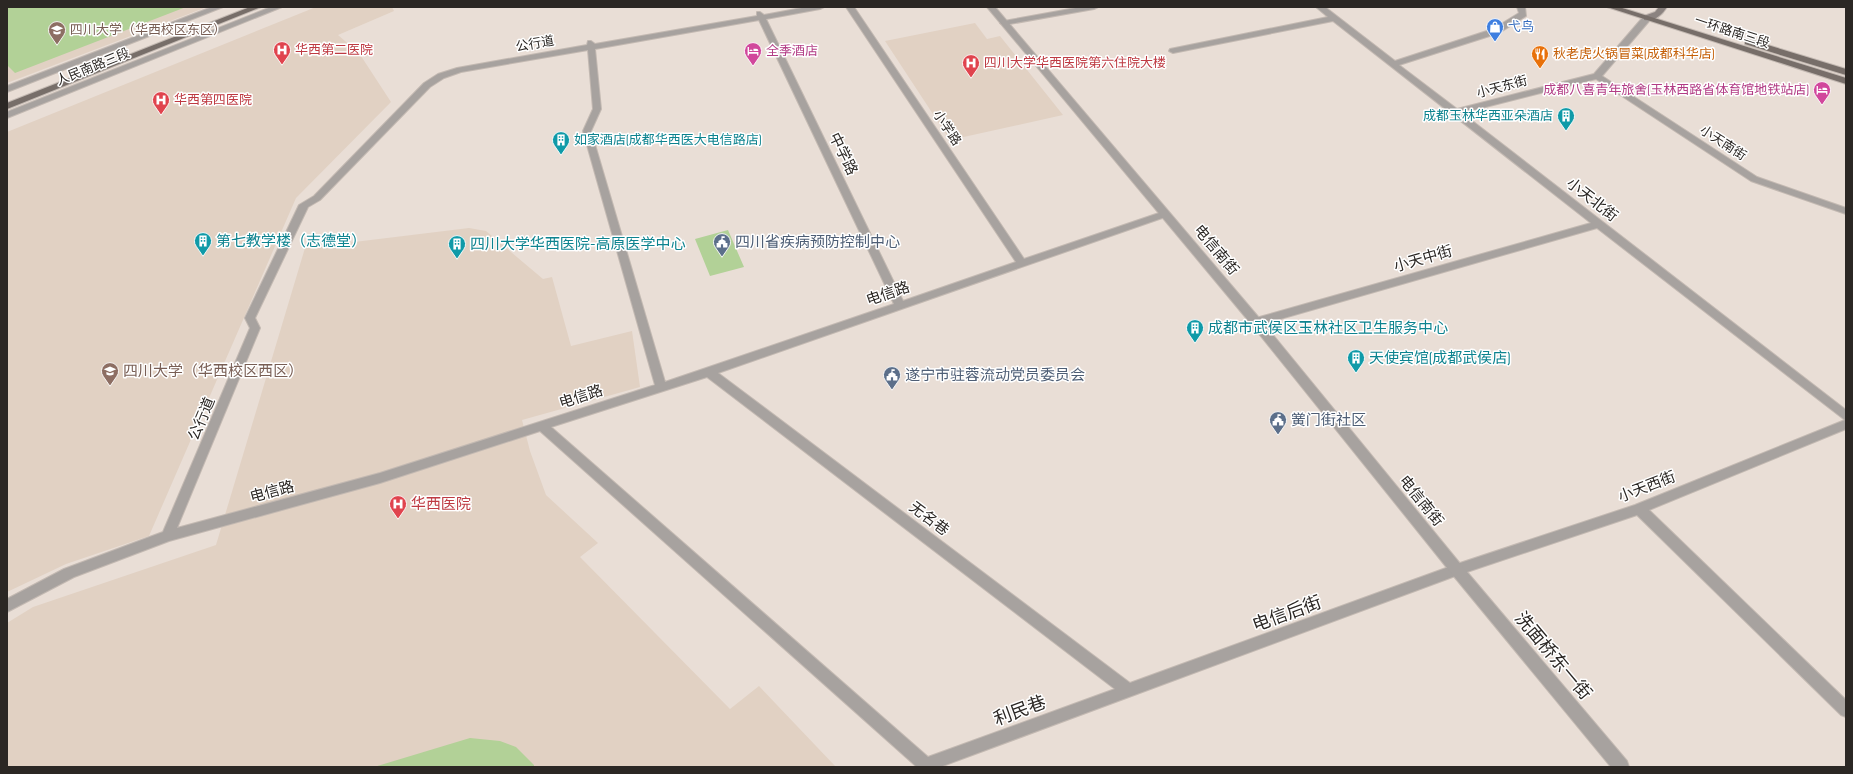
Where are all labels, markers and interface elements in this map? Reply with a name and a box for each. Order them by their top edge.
street label: 一环路南三段 [1692,12,1772,52]
shop icon: 弋鸟 [1485,17,1505,42]
place label: 弋鸟 [1508,19,1534,35]
school or university icon: 四川大学（华西校区东区） [47,20,67,45]
place label: 四川大学（华西校区东区） [70,22,226,38]
street label: 公行道 [514,33,556,55]
hospital icon: 华西第二医院 [272,40,292,65]
hotel icon: 全季酒店 [743,41,763,66]
place label: 华西第二医院 [295,42,373,58]
place label: 全季酒店 [766,43,818,59]
restaurant icon: 秋老虎火锅冒菜(成都科华店) [1530,44,1550,69]
street label: 人民南路三段 [54,45,132,89]
place label: 秋老虎火锅冒菜(成都科华店) [1553,46,1715,62]
hospital icon: 四川大学华西医院第六住院大楼 [961,53,981,78]
place label: 四川大学华西医院第六住院大楼 [984,55,1166,71]
street label: 小天东街 [1475,73,1529,101]
hotel icon: 成都八喜青年旅舍(玉林西路省体育馆地铁站店) [1812,80,1832,105]
place label: 成都八喜青年旅舍(玉林西路省体育馆地铁站店) [1543,82,1809,98]
hospital icon: 华西第四医院 [151,90,171,115]
place label: 华西第四医院 [174,92,252,108]
building icon: 成都玉林华西亚朵酒店 [1556,106,1576,131]
street label: 小学路 [929,107,965,149]
place label: 成都玉林华西亚朵酒店 [1423,108,1553,124]
street label: 小天南街 [1697,122,1749,164]
building icon: 如家酒店(成都华西医大电信路店) [551,130,571,155]
street label: 中学路 [825,130,861,178]
place label: 如家酒店(成都华西医大电信路店) [574,132,762,148]
street label: 小天北街 [1563,174,1621,226]
street label: 电信南街 [1189,221,1243,279]
building icon: 第七教学楼（志德堂） [193,231,213,256]
place label: 第七教学楼（志德堂） [216,232,366,251]
public building icon: 四川省疾病预防控制中心 [712,232,732,257]
place label: 四川省疾病预防控制中心 [735,233,900,252]
building icon: 四川大学华西医院-高原医学中心 [447,234,467,259]
place label: 四川大学华西医院-高原医学中心 [470,235,686,254]
street label: 小天中街 [1392,242,1454,276]
street label: 电信路 [864,278,912,310]
building icon: 成都市武侯区玉林社区卫生服务中心 [1185,318,1205,343]
place label: 成都市武侯区玉林社区卫生服务中心 [1208,319,1448,338]
building icon: 天使宾馆(成都武侯店) [1346,348,1366,373]
place label: 天使宾馆(成都武侯店) [1369,349,1511,368]
school or university icon: 四川大学（华西校区西区） [100,361,120,386]
place label: 四川大学（华西校区西区） [123,362,303,381]
public building icon: 遂宁市驻蓉流动党员委员会 [882,365,902,390]
place label: 遂宁市驻蓉流动党员委员会 [905,366,1085,385]
street label: 电信路 [557,381,605,413]
street label: 公行道 [184,395,220,443]
public building icon: 黉门街社区 [1268,410,1288,435]
place label: 黉门街社区 [1291,411,1366,430]
street label: 小天西街 [1616,467,1678,507]
street label: 电信南街 [1395,472,1447,530]
street label: 电信路 [248,477,296,507]
hospital icon: 华西医院 [388,494,408,519]
place label: 华西医院 [411,495,471,514]
street label: 无名巷 [905,498,953,540]
street label: 电信后街 [1250,592,1324,636]
street label: 洗面桥东一街 [1510,608,1596,704]
street label: 利民巷 [991,692,1049,730]

